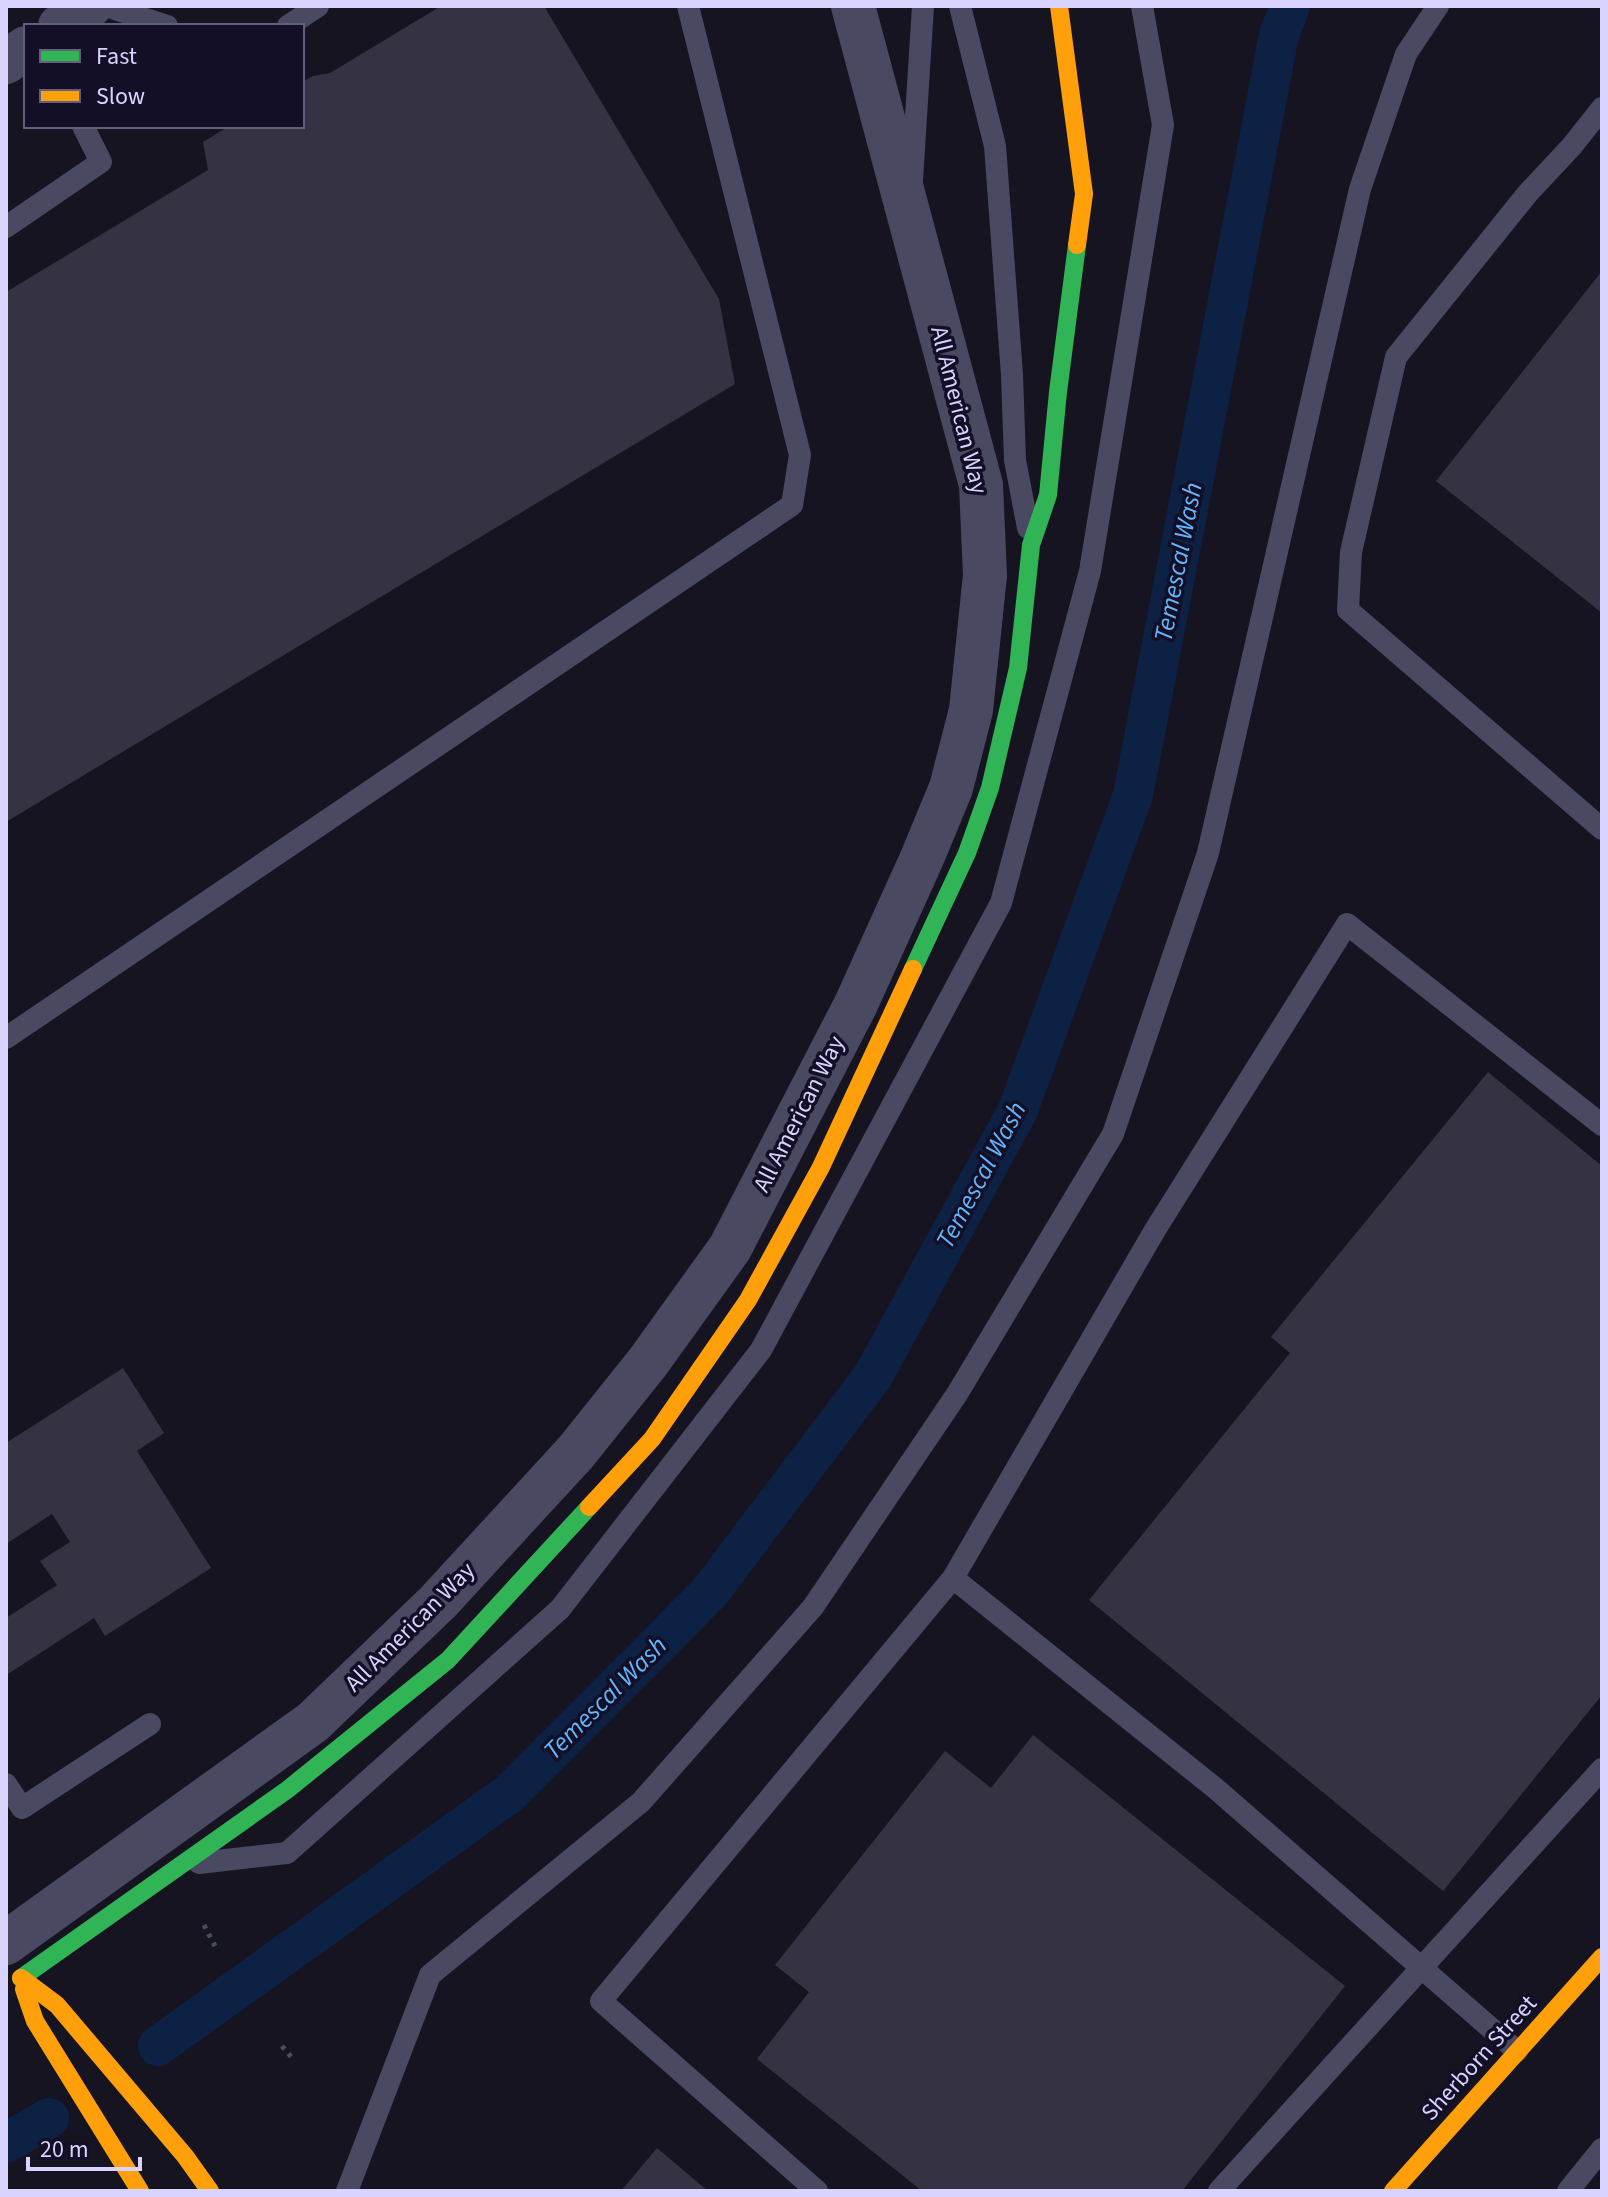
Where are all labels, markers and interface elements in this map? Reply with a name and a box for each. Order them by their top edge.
legend [24,24,304,128]
text: Fast [96,39,137,74]
text: Slow [96,79,145,114]
street label: All American Way [921,322,997,498]
water label: Temescal Wash [1144,479,1212,645]
street label: All American Way [744,1030,854,1198]
water label: Temescal Wash [927,1095,1035,1255]
street label: All American Way [337,1554,483,1700]
water label: Temescal Wash [535,1628,675,1768]
street label: Sherborn Street [1413,1987,1545,2129]
scale bar [28,2121,140,2171]
text: 20 m [40,2132,89,2167]

